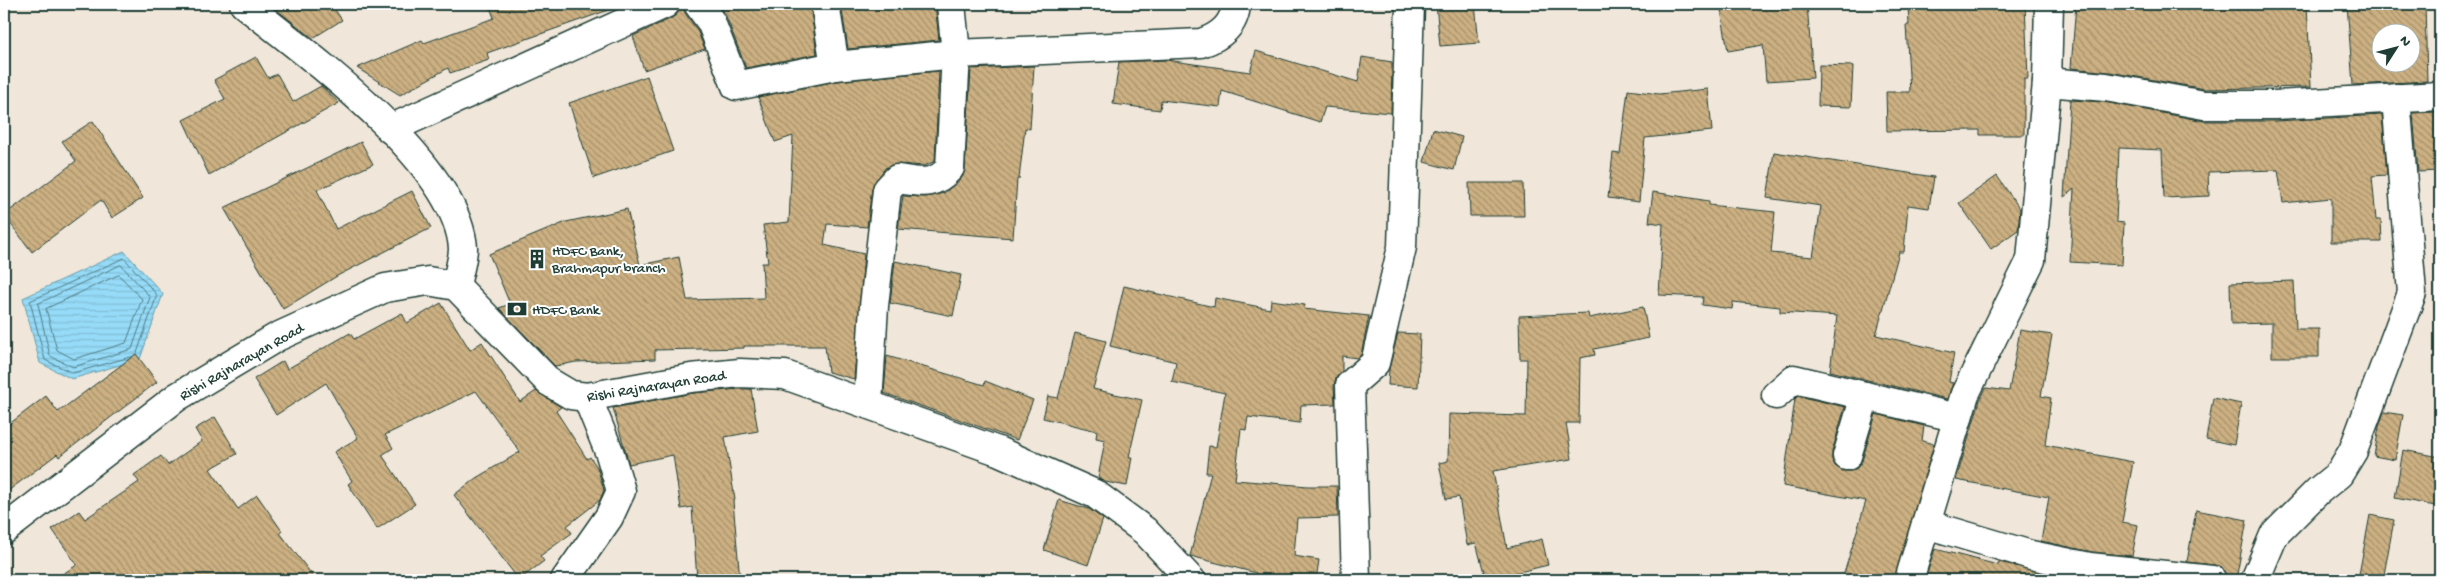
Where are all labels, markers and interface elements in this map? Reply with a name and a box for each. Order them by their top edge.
north arrow [2372,22,2422,72]
text: N [2395,33,2414,51]
place label: HDFC Bank, Brahmapur branch [551,243,665,278]
building icon: HDFC Bank, Brahmapur branch [526,248,548,270]
bank icon: HDFC Bank [506,298,528,320]
place label: HDFC Bank [532,302,601,320]
street label: Rishi Rajnarayan Road [177,319,308,406]
street label: Rishi Rajnarayan Road [586,367,728,407]

